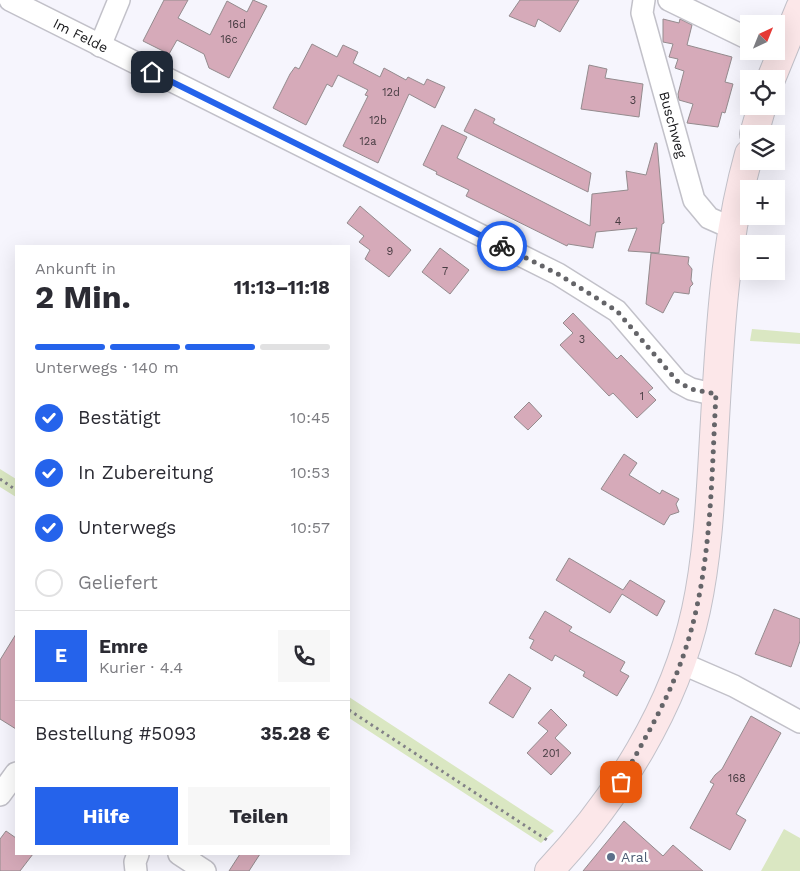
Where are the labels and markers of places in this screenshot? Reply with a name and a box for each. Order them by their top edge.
pin [131,51,173,93]
pin [600,761,642,803]
place label: Aral [621,849,649,865]
marker: Aral [605,851,617,863]

